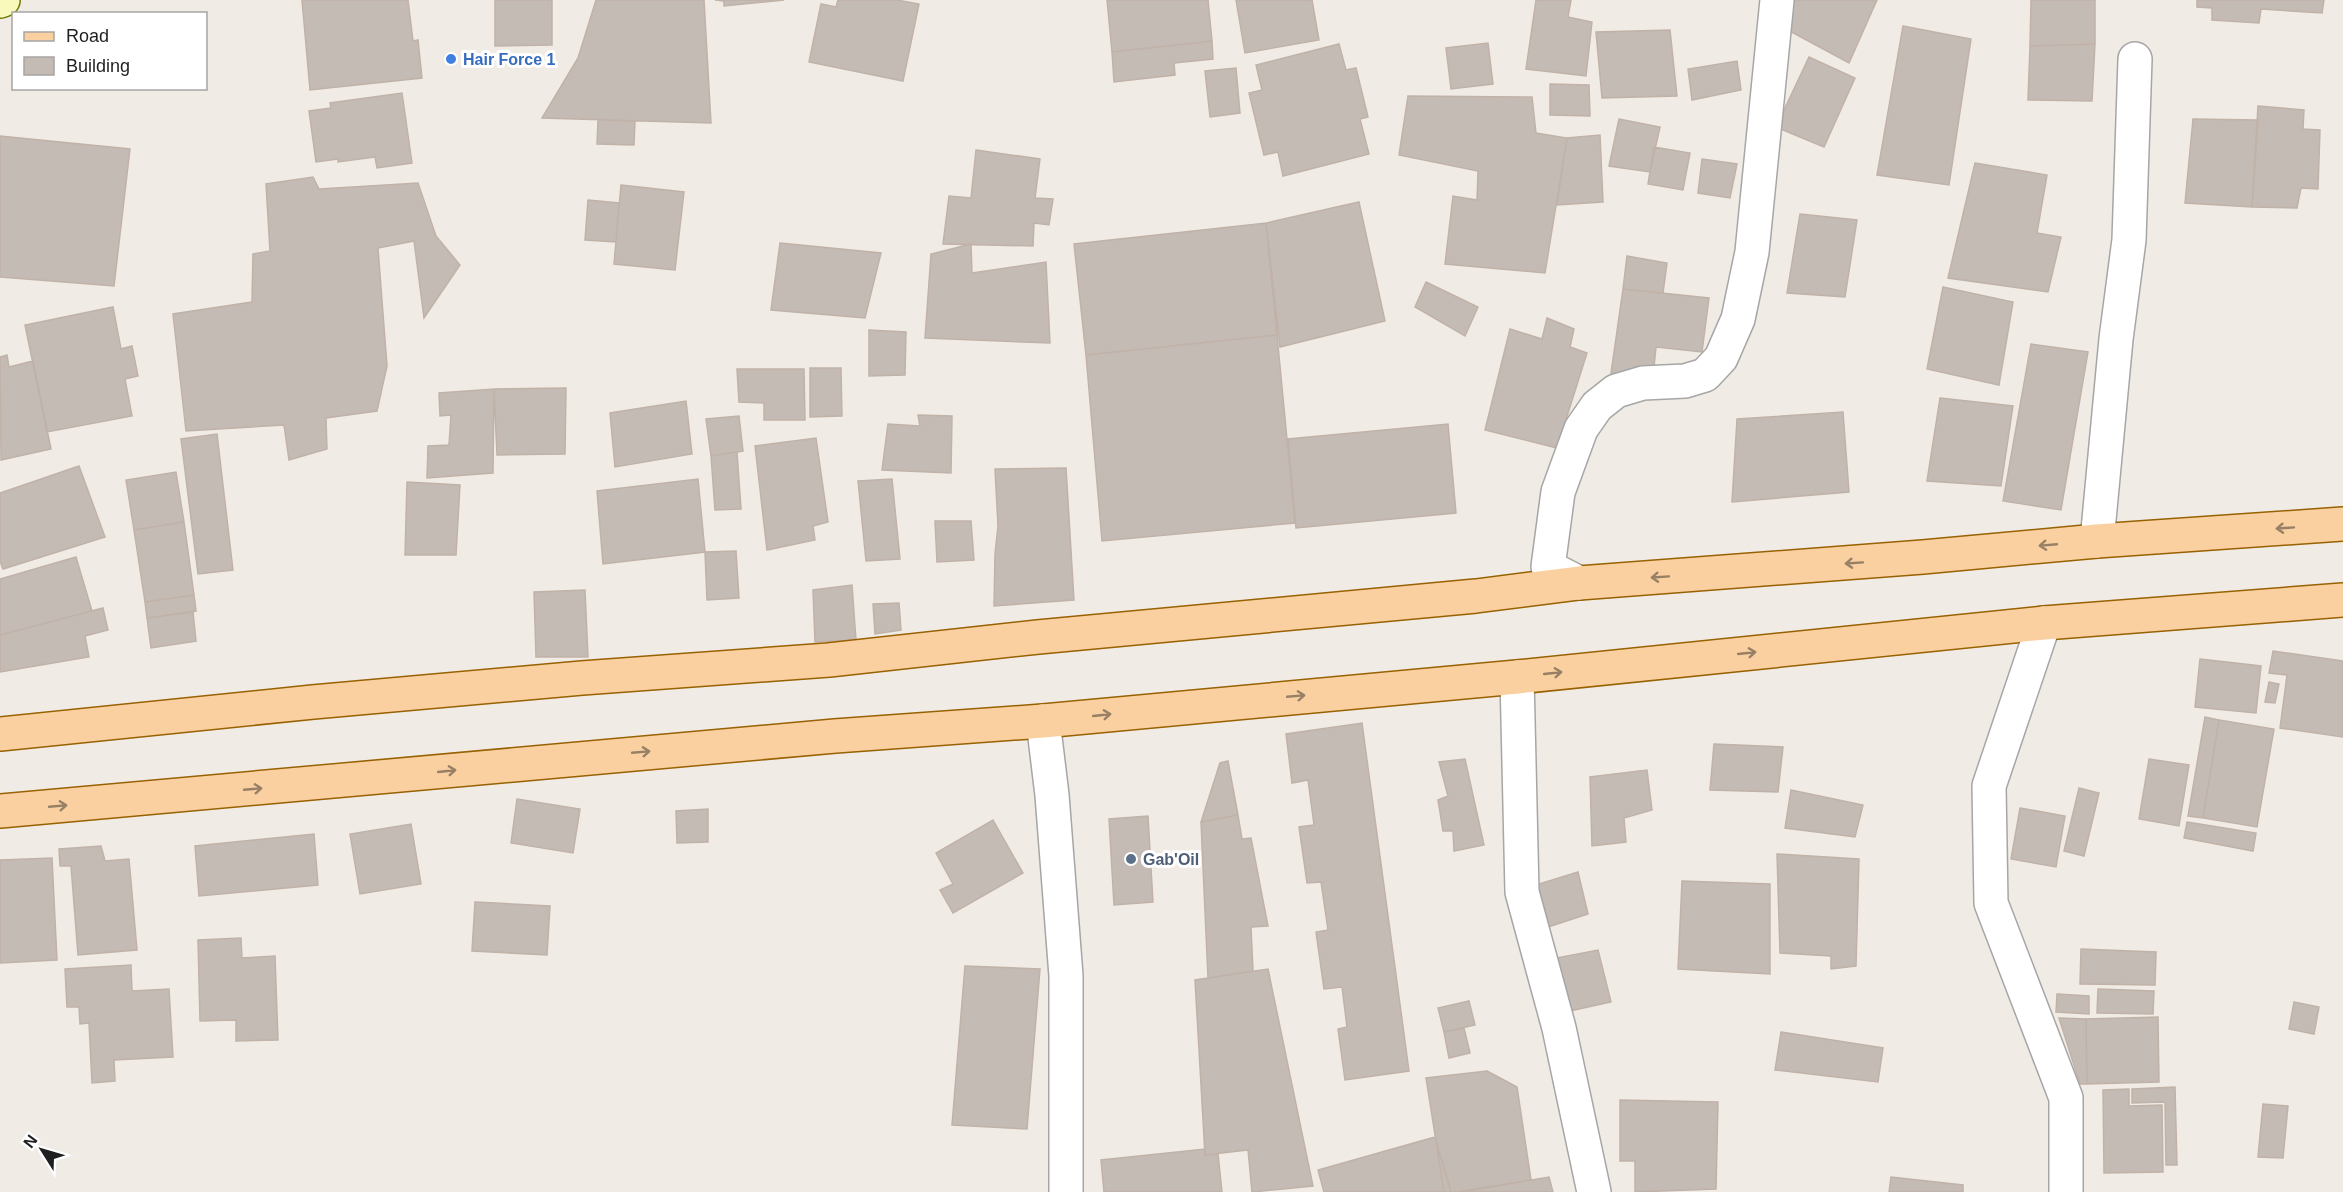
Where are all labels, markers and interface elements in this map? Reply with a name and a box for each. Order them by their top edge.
legend [12,12,207,90]
text: Road [66,26,109,46]
place label: Hair Force 1 [463,51,556,68]
marker: Hair Force 1 [444,52,458,66]
text: Building [66,56,130,76]
one-way arrow [2275,523,2295,534]
one-way arrow [2039,540,2059,551]
one-way arrow [1845,557,1865,568]
one-way arrow [1650,572,1670,583]
one-way arrow [1736,647,1756,658]
one-way arrow [1542,667,1562,678]
one-way arrow [1285,691,1305,702]
one-way arrow [1091,709,1111,720]
one-way arrow [630,746,650,757]
one-way arrow [436,765,456,776]
one-way arrow [242,783,262,794]
one-way arrow [48,800,68,811]
place label: Gab'Oil [1143,851,1199,868]
marker: Gab'Oil [1124,852,1138,866]
north arrow [12,1120,72,1180]
text: N [20,1132,41,1151]

